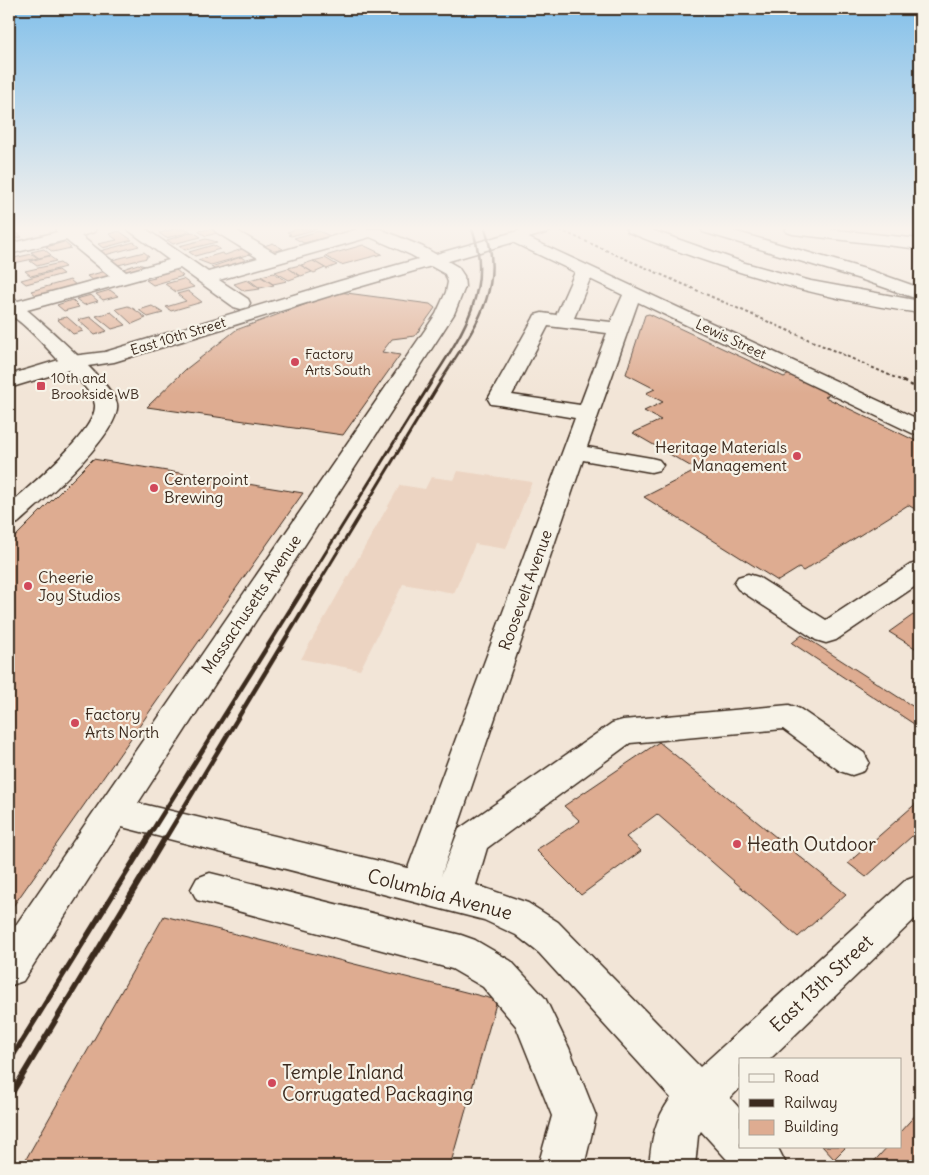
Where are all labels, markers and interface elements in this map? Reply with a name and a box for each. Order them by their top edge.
street label: East 10th Street [128,313,228,359]
street label: Lewis Street [693,315,769,363]
place label: Factory Arts South [305,345,371,379]
marker: Factory Arts South [289,356,301,368]
place label: 10th and Brookside WB [51,369,139,403]
marker: 10th and Brookside WB [35,380,47,392]
place label: Heritage Materials Management [655,437,788,475]
marker: Heritage Materials Management [791,450,803,462]
place label: Centerpoint Brewing [164,469,249,507]
marker: Centerpoint Brewing [148,482,160,494]
street label: Roosevelt Avenue [494,527,556,653]
street label: Massachusetts Avenue [197,531,305,677]
place label: Cheerie Joy Studios [38,567,121,605]
marker: Cheerie Joy Studios [22,580,34,592]
place label: Factory Arts North [85,704,159,742]
marker: Factory Arts North [69,717,81,729]
place label: Heath Outdoor [747,832,876,856]
marker: Heath Outdoor [731,838,743,850]
street label: Columbia Avenue [365,863,515,925]
street label: East 13th Street [764,929,878,1037]
legend [739,1058,902,1148]
place label: Temple Inland Corrugated Packaging [282,1060,473,1106]
text: Road [784,1067,819,1086]
marker: Temple Inland Corrugated Packaging [266,1077,278,1089]
text: Railway [784,1093,838,1112]
text: Building [784,1117,839,1136]

